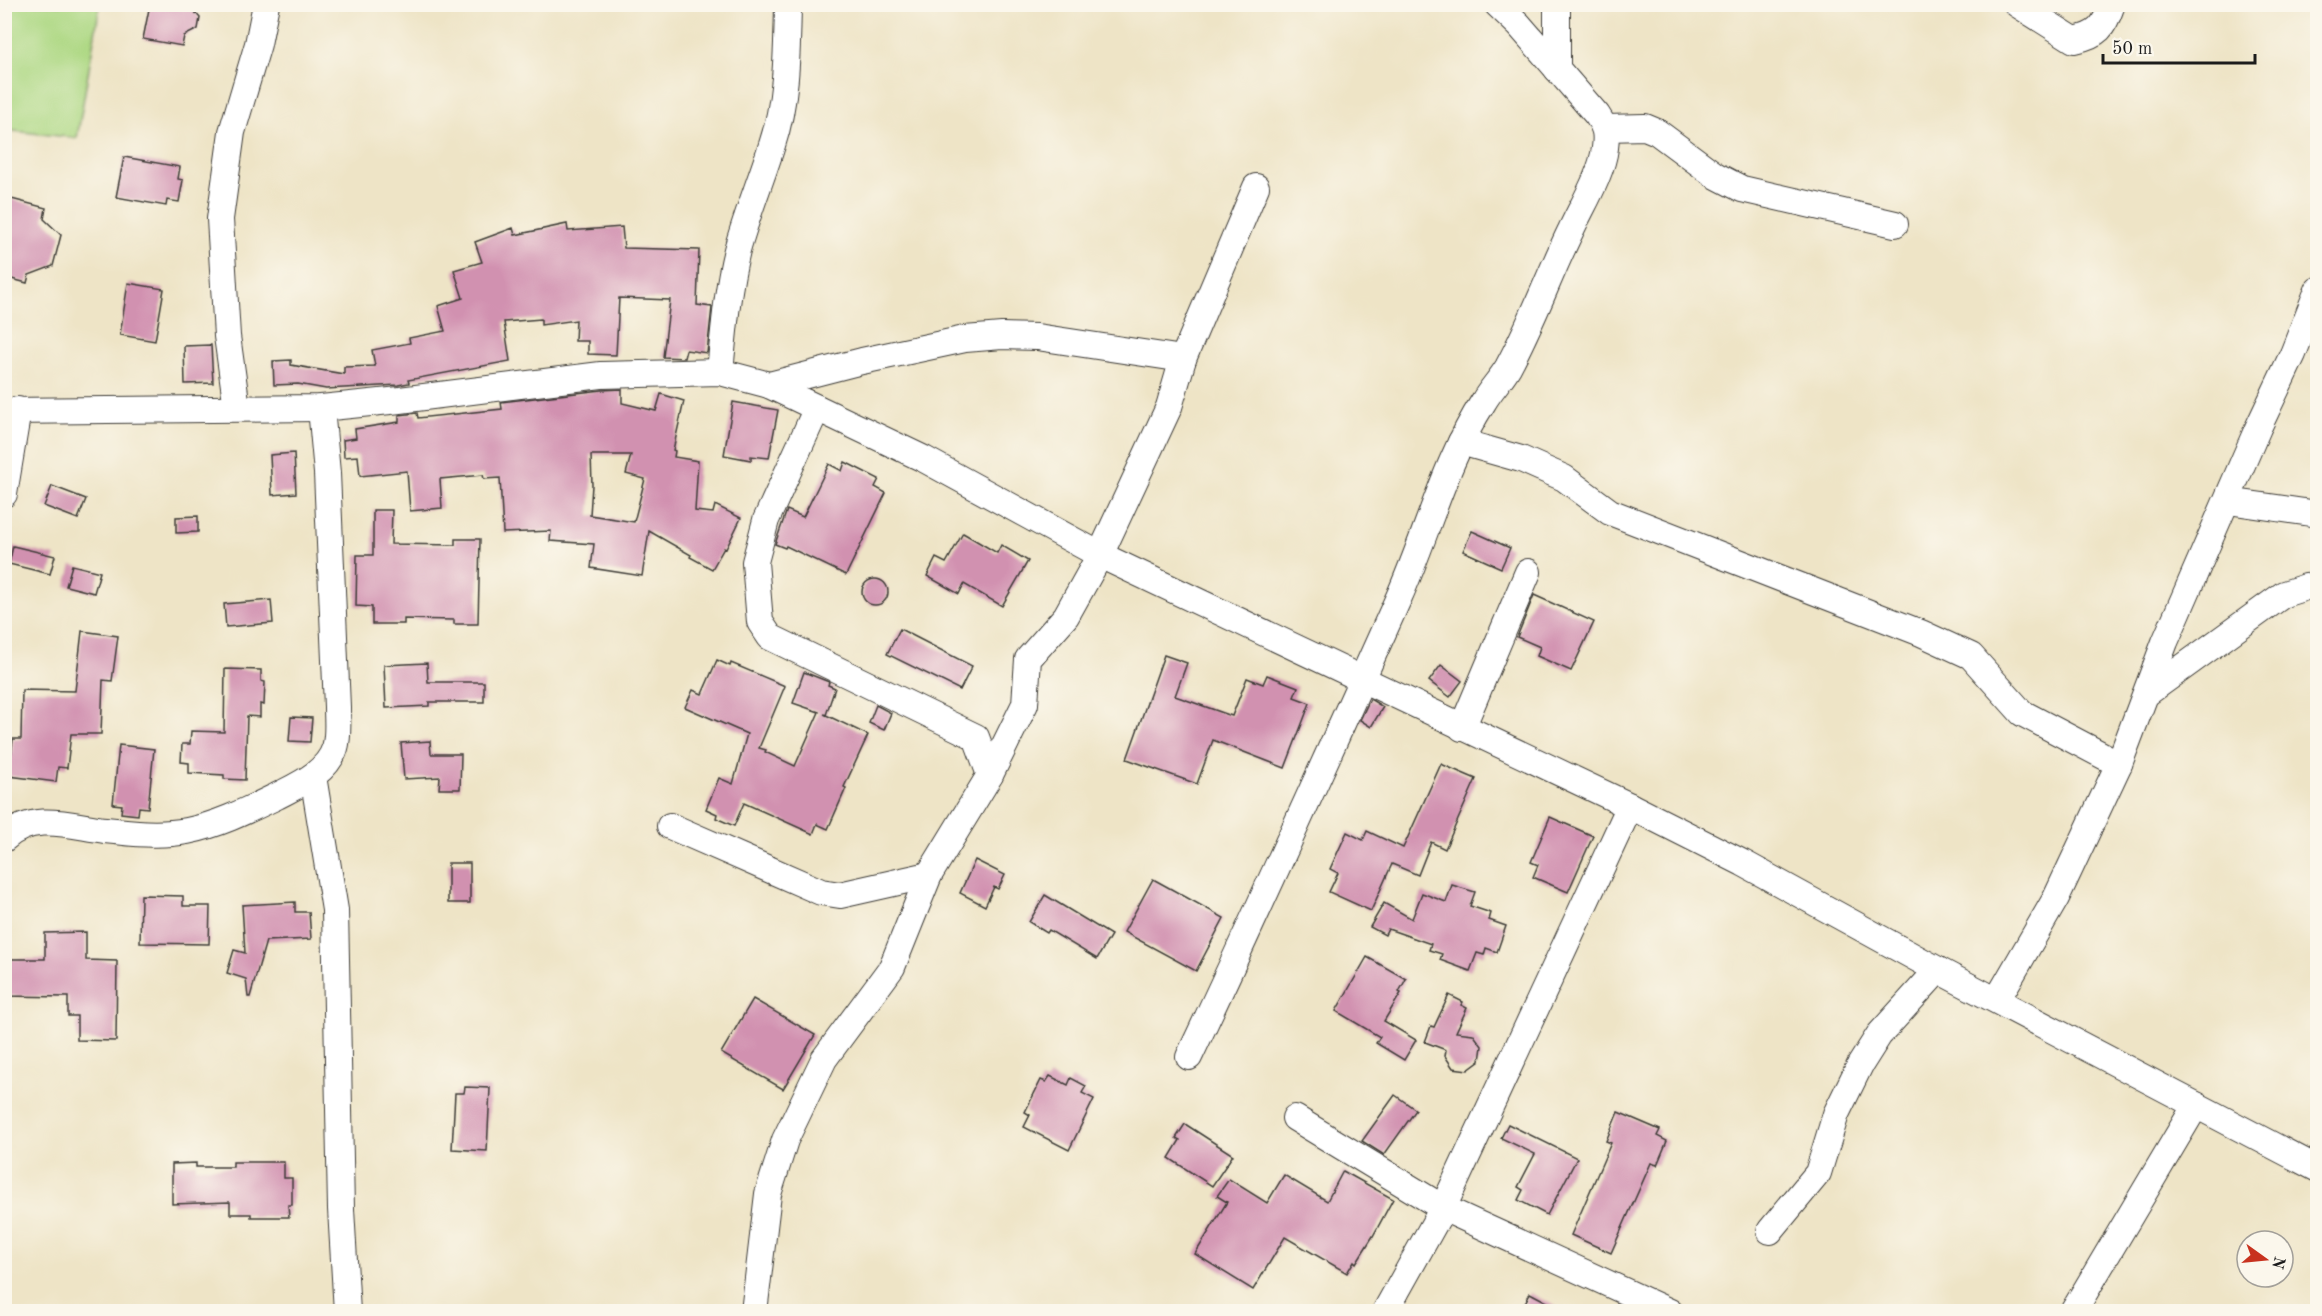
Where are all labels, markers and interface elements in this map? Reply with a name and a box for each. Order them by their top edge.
scale bar [2103,27,2254,65]
text: 50 m [2112,40,2152,58]
north arrow [2235,1229,2295,1289]
text: N [2268,1254,2287,1271]

